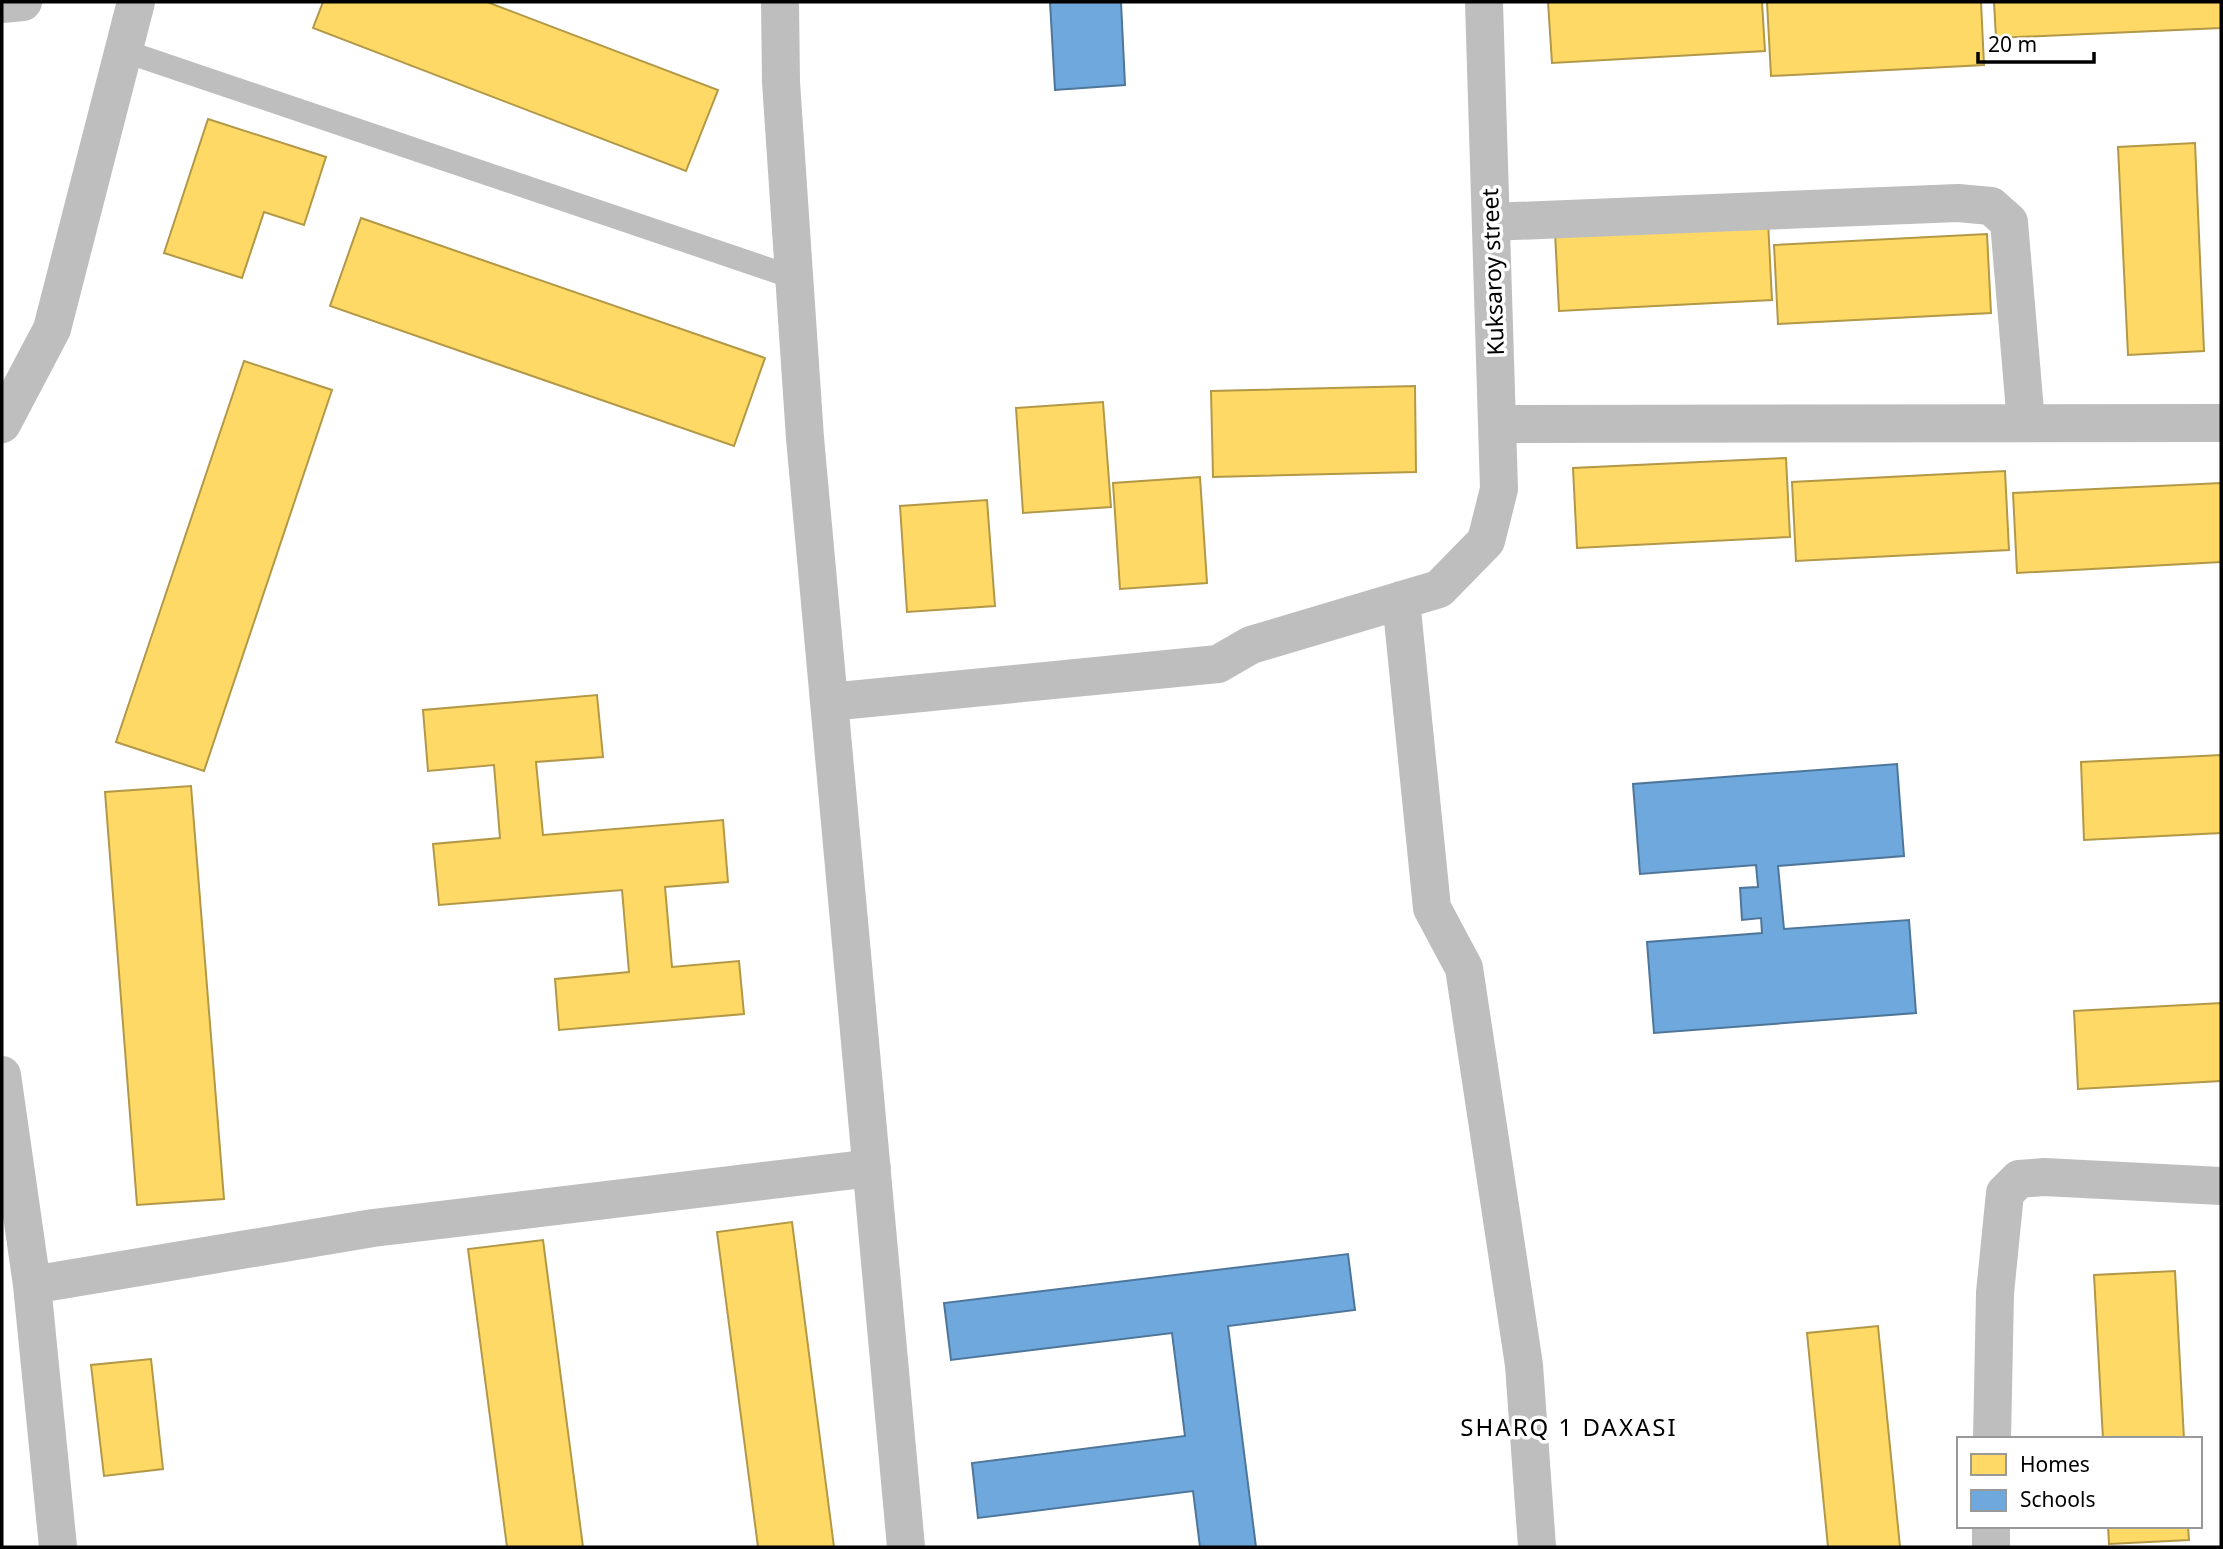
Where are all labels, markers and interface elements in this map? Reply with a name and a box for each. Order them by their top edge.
scale bar [1978,21,2094,65]
text: 20 m [1988,30,2037,58]
street label: Kuksaroy street [1473,188,1511,356]
district label: SHARQ 1 DAXASI [1460,1410,1678,1443]
legend [1957,1437,2202,1528]
text: Homes [2020,1450,2090,1478]
text: Schools [2020,1485,2095,1513]

